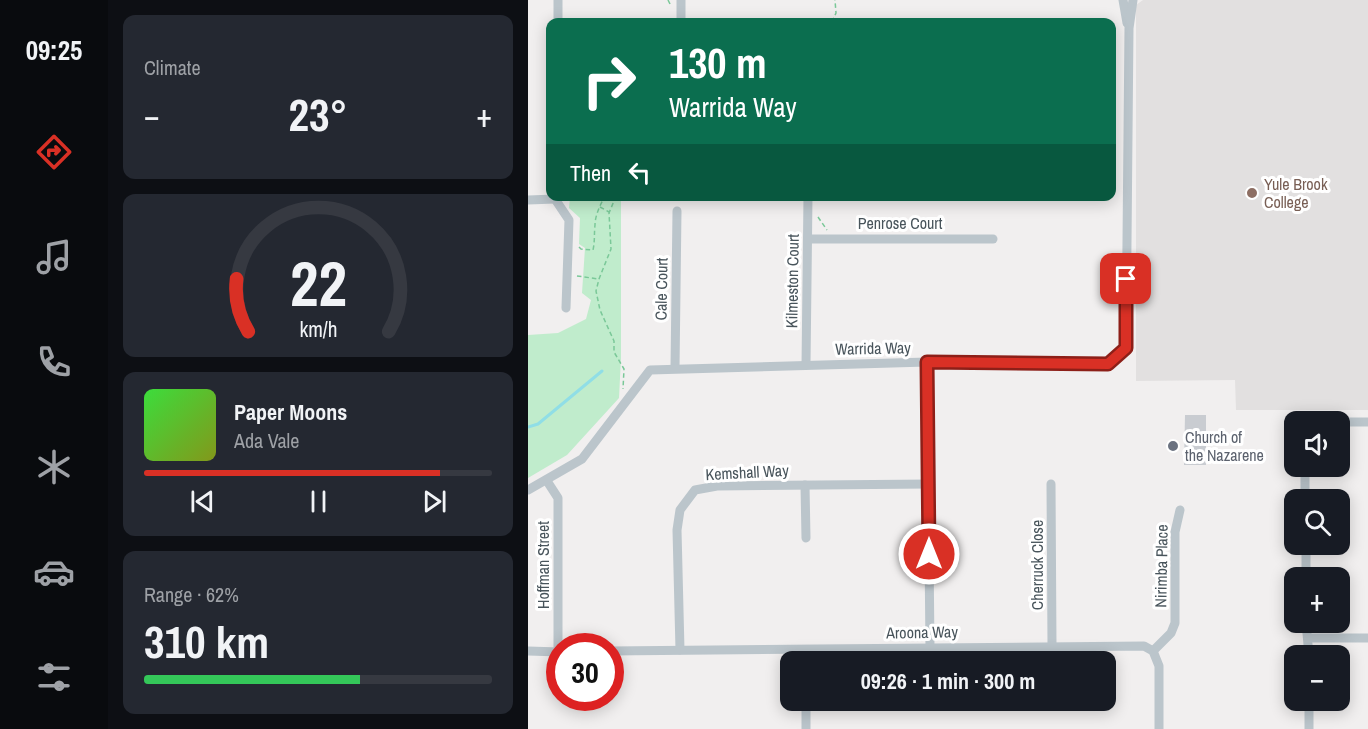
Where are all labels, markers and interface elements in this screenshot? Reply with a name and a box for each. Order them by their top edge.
text: 09:25 [26,32,82,68]
text: 130 m [669,35,767,91]
icon: right [570,42,648,120]
text: Climate [144,54,201,81]
text: 23° [288,84,348,145]
text: Warrida Way [669,89,797,125]
text: − [144,93,160,137]
text: + [476,93,492,137]
icon: directions [33,131,75,173]
icon: left [623,156,656,189]
text: Then [570,158,611,188]
place label: Yule Brook College [1264,173,1328,213]
marker: Yule Brook College [1245,186,1259,200]
street label: Penrose Court [858,212,943,234]
street label: Kilmeston Court [780,233,804,328]
icon: music [33,236,75,278]
text: 22 [290,241,346,325]
pin [1100,253,1151,304]
street label: Cale Court [649,257,673,321]
icon: arrive [1109,262,1142,295]
text: km/h [299,316,337,345]
street label: Warrida Way [835,336,911,360]
icon: phone [33,341,75,383]
text: Paper Moons [234,397,347,427]
map controls [1284,411,1350,711]
button: sound [1284,411,1350,477]
place label: Church of the Nazarene [1185,426,1264,466]
text: Ada Vale [234,427,299,454]
marker: Church of the Nazarene [1166,439,1180,453]
icon: climate [33,446,75,488]
street label: Kemshall Way [705,459,790,485]
icon: previous [186,485,219,518]
icon: pause [302,485,335,518]
icon: next [418,485,451,518]
button: search [1284,489,1350,555]
street label: Cherruck Close [1026,520,1048,610]
street label: Hoffman Street [532,521,554,609]
position arrow [897,522,961,586]
street label: Nirimba Place [1149,524,1173,608]
icon: car [33,551,75,593]
button: + [1284,567,1350,633]
text: Range · 62% [144,581,239,608]
text: 310 km [144,611,269,672]
street label: Aroona Way [885,620,958,644]
speed limit sign: 30 [546,633,624,711]
button: − [1284,645,1350,711]
icon: filters [33,656,75,698]
text: 09:26 · 1 min · 300 m [861,666,1035,696]

